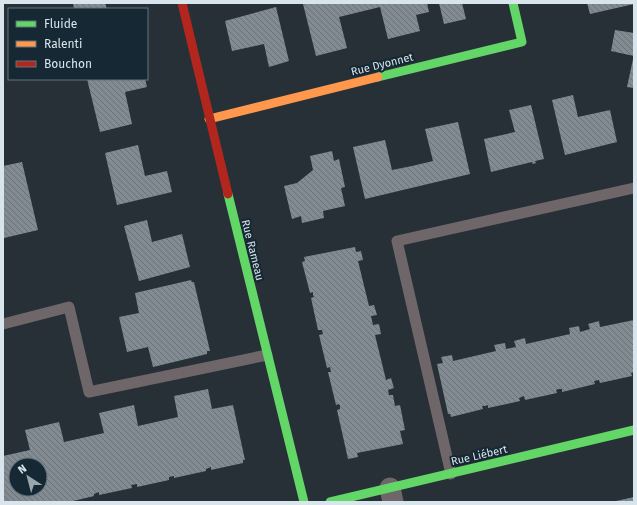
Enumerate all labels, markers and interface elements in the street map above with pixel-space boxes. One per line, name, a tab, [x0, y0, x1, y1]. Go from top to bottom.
legend	[8, 8, 148, 80]
text: Fluide	[44, 17, 77, 31]
text: Ralenti	[44, 37, 82, 51]
street label: Rue Dyonnet	[350, 50, 415, 78]
text: Bouchon	[44, 57, 92, 71]
street label: Rue Rameau	[239, 218, 266, 282]
street label: Rue Liébert	[450, 443, 509, 468]
north arrow	[8, 457, 48, 497]
text: N	[16, 462, 29, 477]

